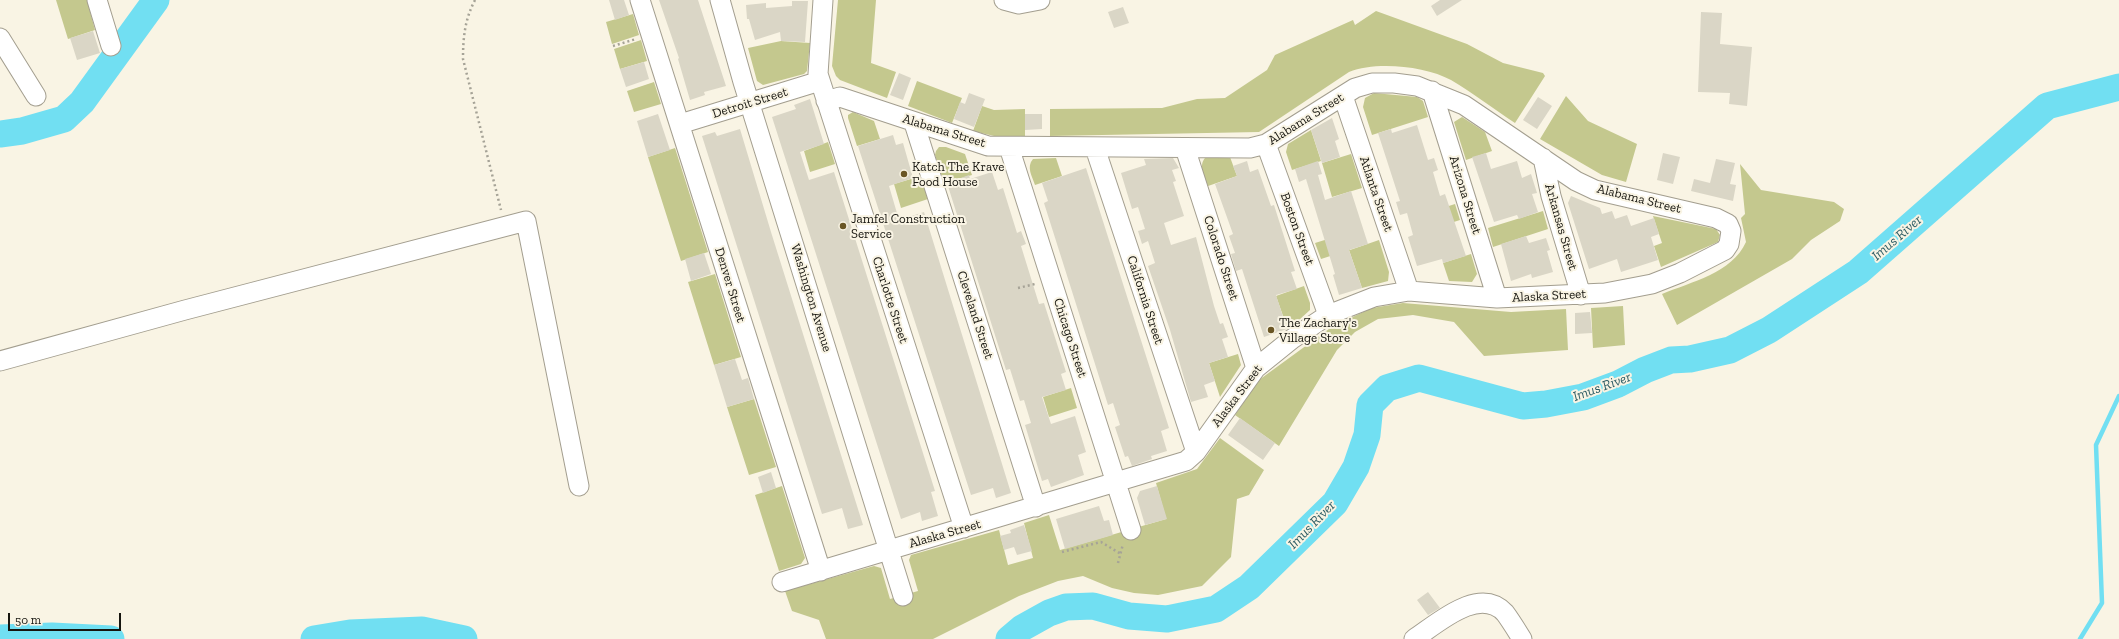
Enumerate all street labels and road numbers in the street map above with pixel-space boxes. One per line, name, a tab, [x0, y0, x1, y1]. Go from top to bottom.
street label: Detroit Street	[710, 84, 790, 122]
street label: Alabama Street	[1265, 90, 1347, 148]
street label: Alabama Street	[901, 111, 987, 151]
street label: Atlanta Street	[1356, 154, 1396, 234]
street label: Arizona Street	[1446, 154, 1484, 236]
street label: Alabama Street	[1595, 181, 1683, 217]
street label: Arkansas Street	[1541, 182, 1581, 272]
street label: Boston Street	[1277, 190, 1317, 268]
street label: Colorado Street	[1200, 214, 1242, 302]
street label: Washington Avenue	[787, 242, 835, 354]
street label: Denver Street	[711, 246, 749, 324]
street label: California Street	[1123, 254, 1167, 346]
street label: Charlotte Street	[869, 255, 911, 345]
street label: Cleveland Street	[953, 269, 997, 361]
street label: Alaska Street	[1512, 286, 1586, 306]
street label: Chicago Street	[1050, 296, 1090, 380]
street label: Alaska Street	[1208, 362, 1266, 430]
street label: Alaska Street	[907, 516, 983, 552]

